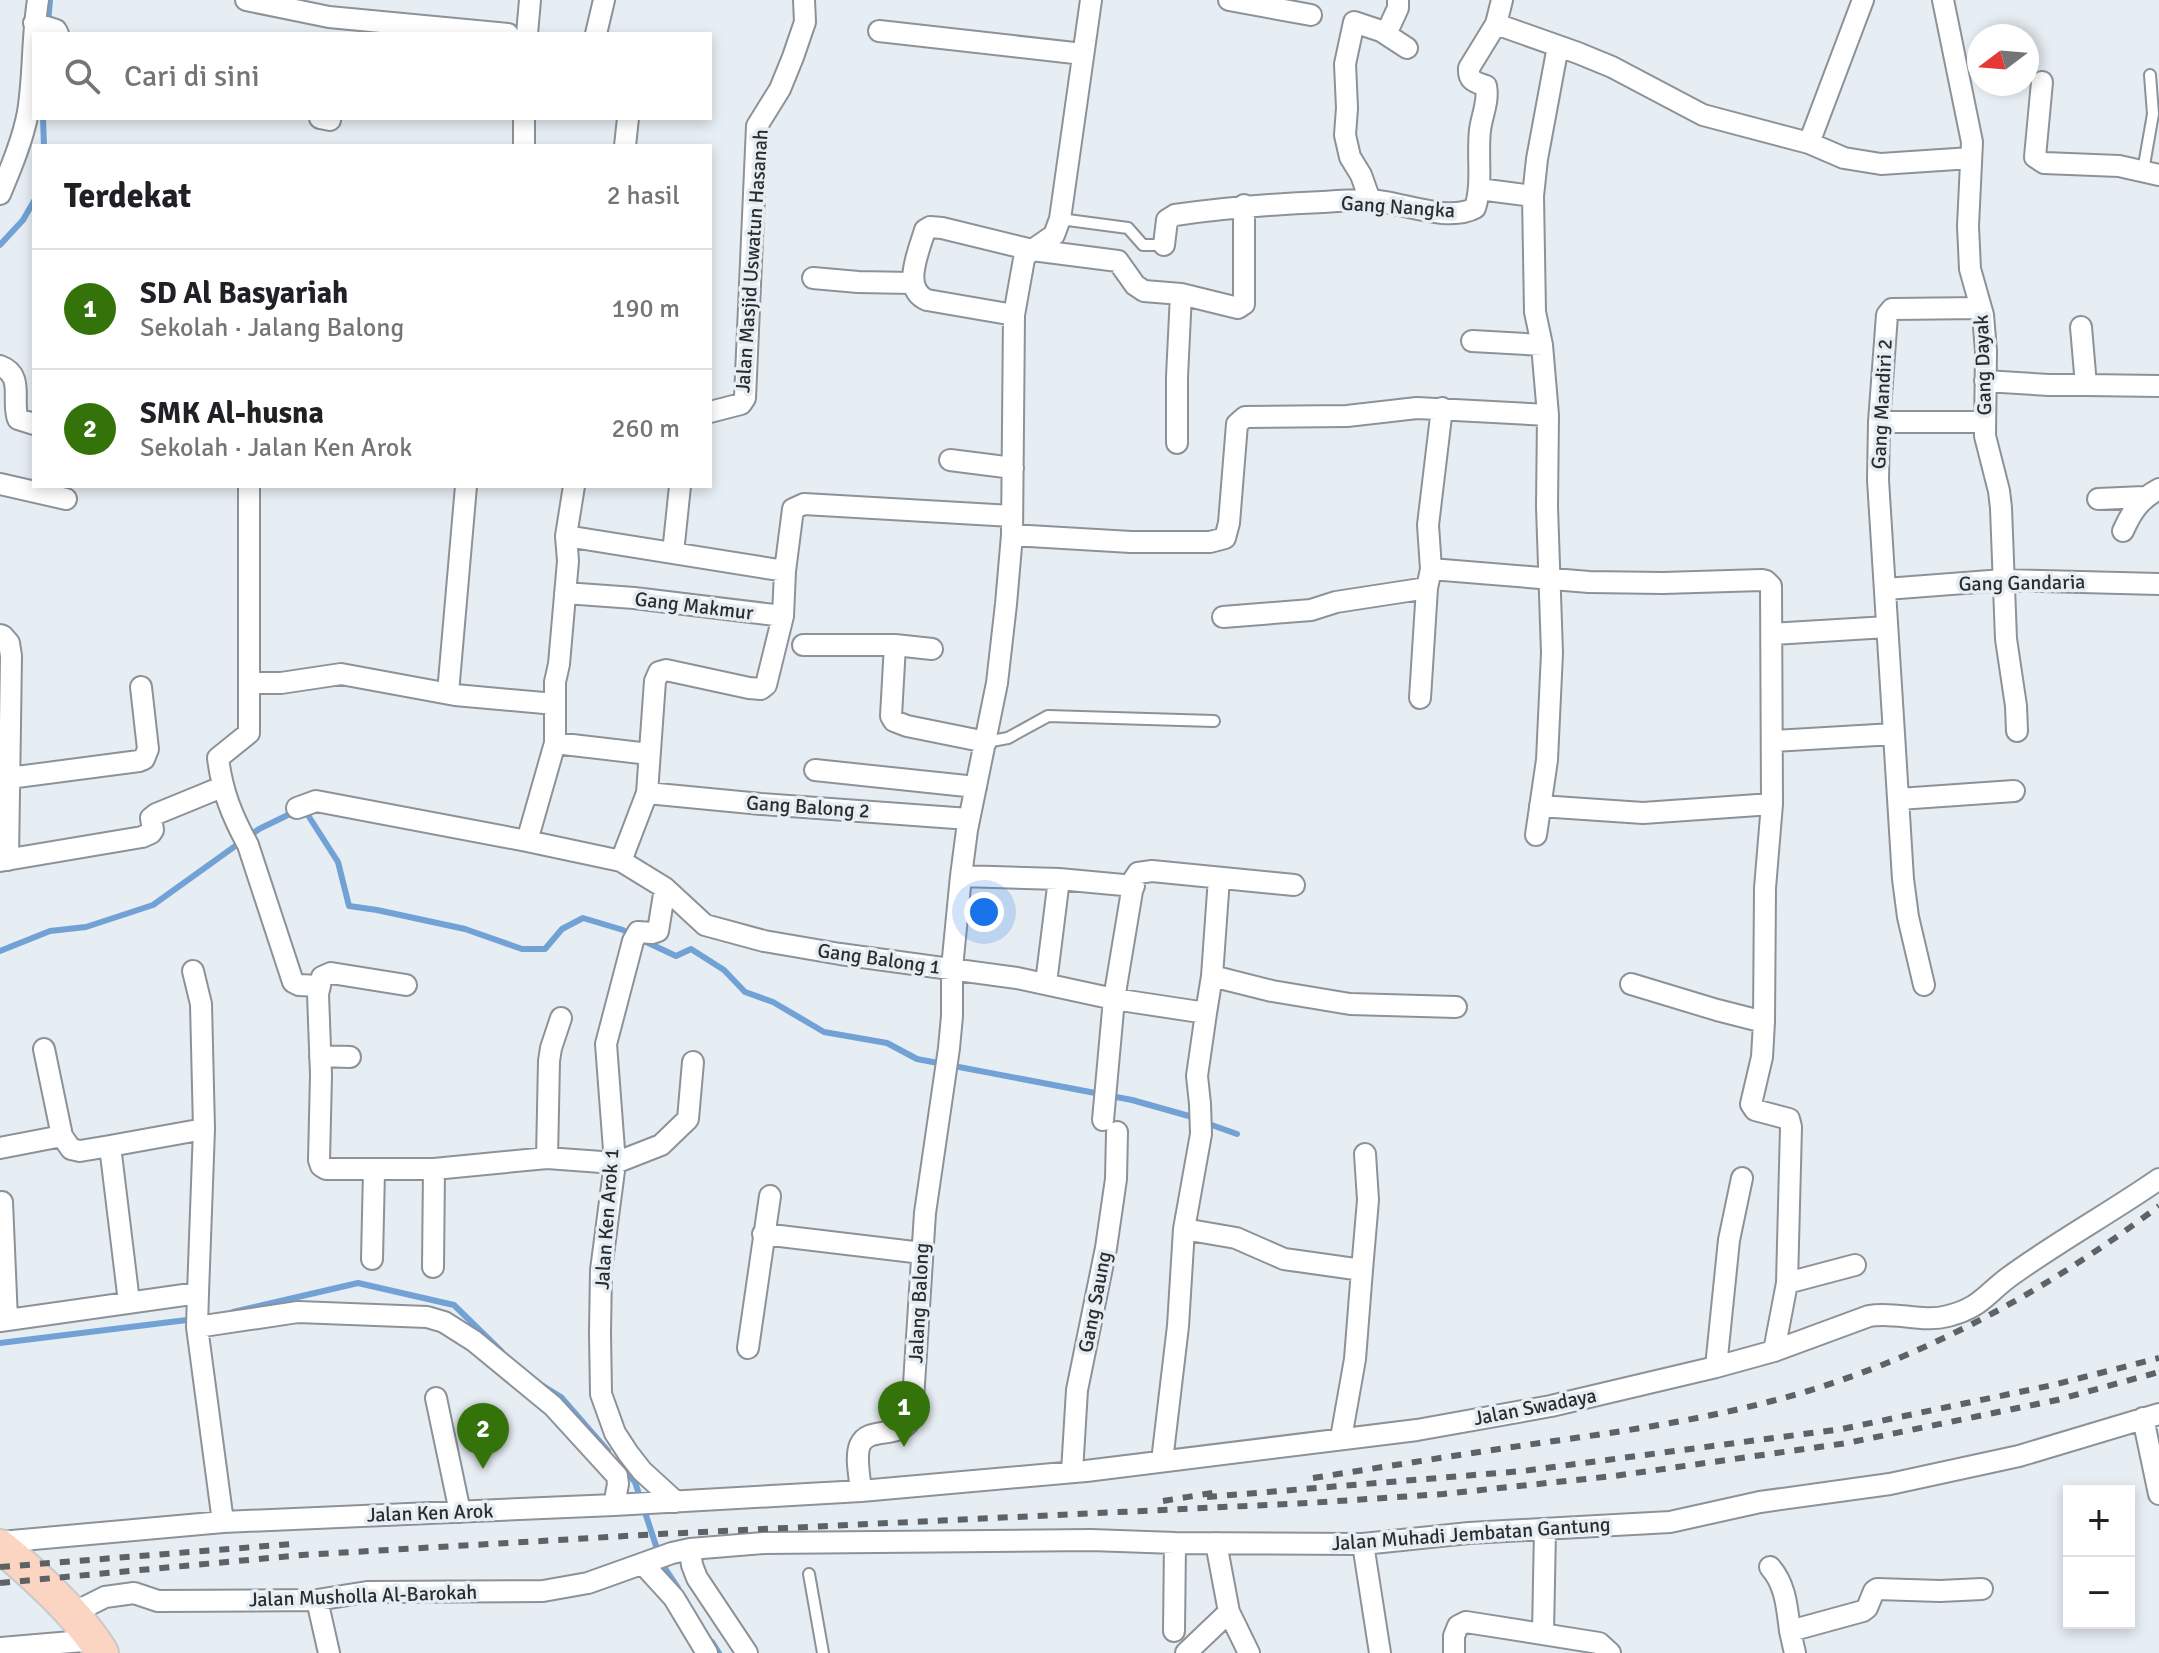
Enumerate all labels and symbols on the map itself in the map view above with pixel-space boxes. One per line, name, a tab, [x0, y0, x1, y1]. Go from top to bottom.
north arrow	[1967, 24, 2039, 96]
street label: Jalan Masjid Uswatun Hasanah	[730, 128, 774, 394]
street label: Gang Nangka	[1340, 191, 1456, 223]
street label: Gang Dayak	[1969, 314, 1997, 416]
street label: Gang Mandiri 2	[1866, 338, 1898, 470]
street label: Gang Gandaria	[1958, 569, 2086, 597]
street label: Gang Makmur	[633, 586, 755, 626]
street label: Gang Balong 2	[745, 790, 871, 824]
your location	[964, 892, 1004, 932]
street label: Gang Balong 1	[816, 938, 942, 980]
street label: Jalan Ken Arok 1	[590, 1147, 624, 1291]
street label: Jalang Balong	[903, 1242, 935, 1364]
street label: Gang Saung	[1073, 1249, 1117, 1355]
pin: 1	[878, 1381, 930, 1447]
street label: Jalan Swadaya	[1471, 1383, 1599, 1431]
pin: 2	[457, 1403, 509, 1469]
street label: Jalan Ken Arok	[366, 1498, 494, 1528]
street label: Jalan Muhadi Jembatan Gantung	[1331, 1512, 1611, 1556]
street label: Jalan Musholla Al-Barokah	[248, 1580, 478, 1612]

